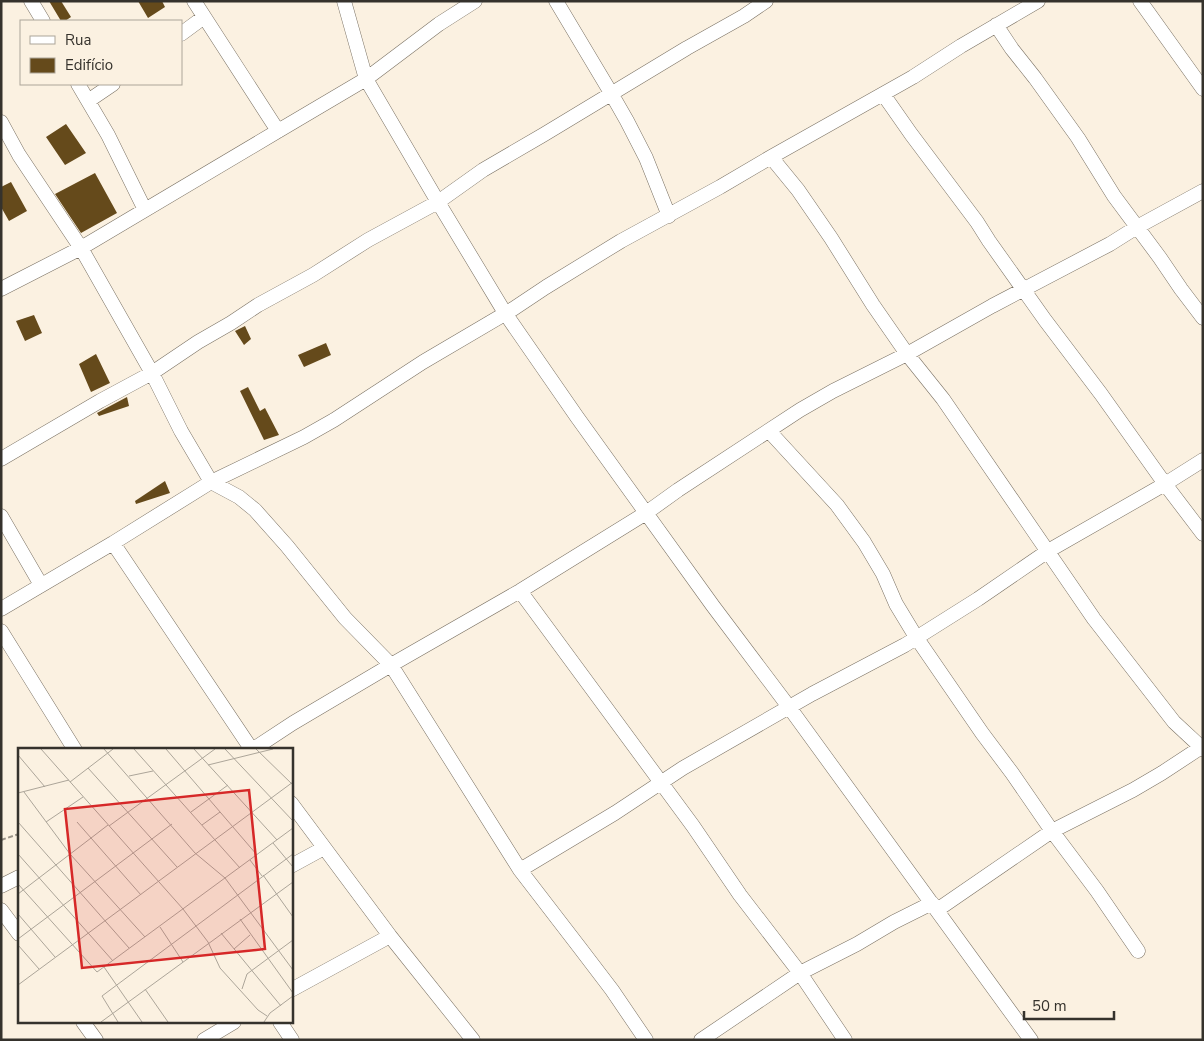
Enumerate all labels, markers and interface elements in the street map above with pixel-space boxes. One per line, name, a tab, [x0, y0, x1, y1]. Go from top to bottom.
legend	[20, 20, 182, 85]
text: Rua	[65, 30, 91, 50]
text: Edifício	[65, 55, 113, 75]
inset map	[18, 748, 292, 1024]
scale bar	[1024, 988, 1114, 1020]
text: 50 m	[1032, 996, 1067, 1016]

